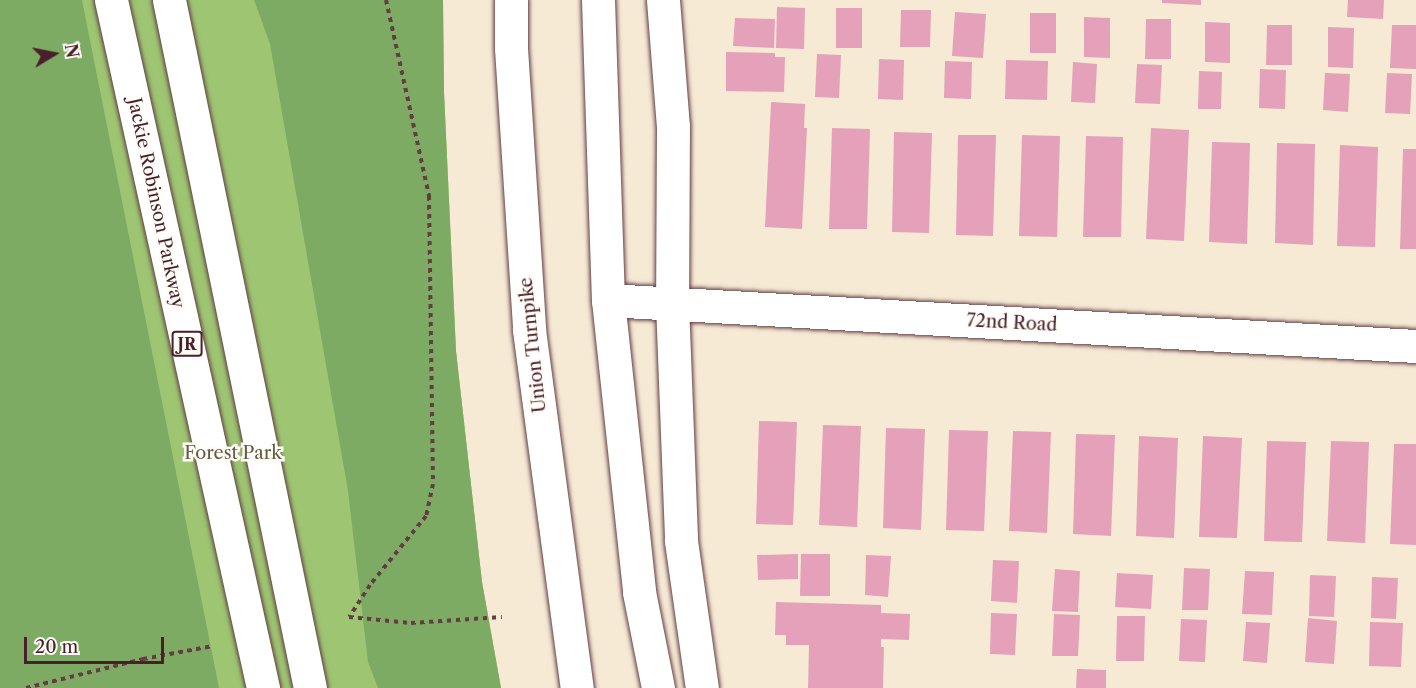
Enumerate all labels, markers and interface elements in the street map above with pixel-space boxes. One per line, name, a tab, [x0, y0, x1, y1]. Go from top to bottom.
north arrow	[24, 24, 84, 84]
text: N	[61, 42, 83, 59]
street label: Jackie Robinson Parkway	[123, 96, 189, 310]
street label: Union Turnpike	[515, 276, 551, 414]
street label: 72nd Road	[966, 310, 1058, 336]
road number: JR	[170, 331, 204, 357]
park label: Forest Park	[184, 442, 282, 464]
scale bar	[27, 625, 166, 663]
text: 20 m	[35, 636, 78, 658]

